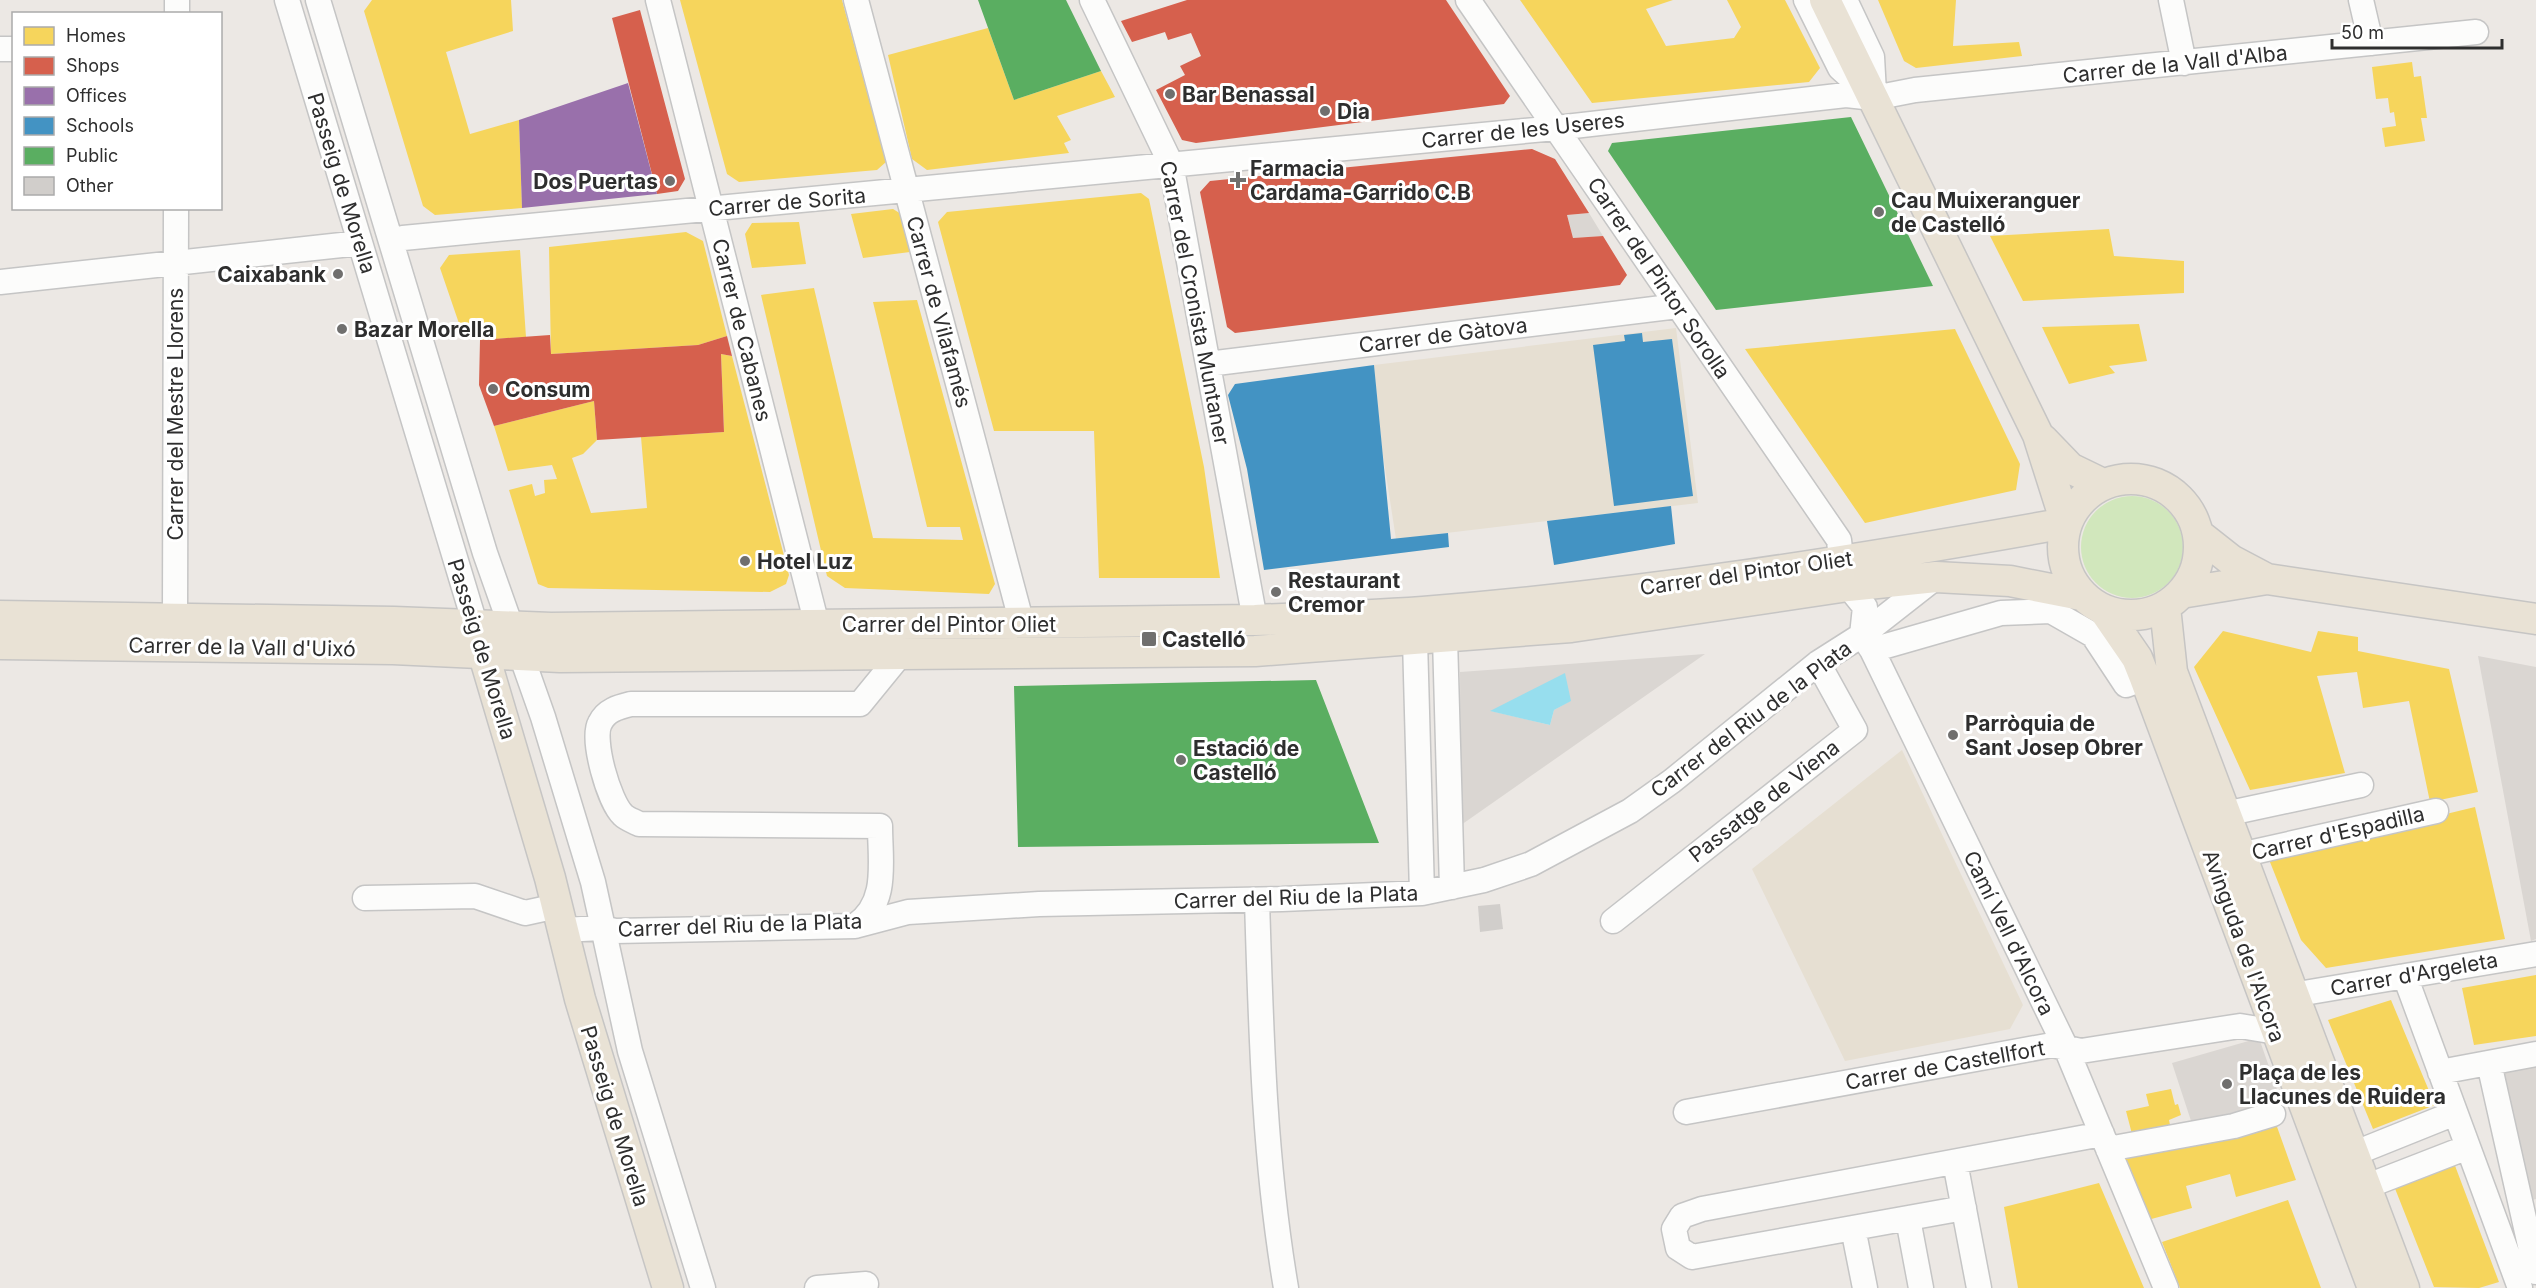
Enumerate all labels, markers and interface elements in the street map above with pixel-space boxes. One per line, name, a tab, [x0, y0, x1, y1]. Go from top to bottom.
legend	[12, 12, 222, 210]
scale bar	[2332, 12, 2502, 50]
text: 50 m	[2341, 22, 2384, 43]
text: Homes	[66, 25, 126, 46]
street label: Carrer de la Vall d'Alba	[2061, 40, 2289, 88]
text: Shops	[66, 55, 120, 76]
place label: Bar Benassal	[1182, 82, 1315, 107]
text: Offices	[66, 85, 127, 106]
marker: Bar Benassal	[1163, 87, 1177, 101]
street label: Passeig de Morella	[303, 90, 381, 276]
place label: Dia	[1337, 99, 1370, 124]
marker: Dia	[1318, 104, 1332, 118]
street label: Carrer de les Useres	[1420, 107, 1626, 153]
text: Schools	[66, 115, 134, 136]
text: Public	[66, 145, 118, 166]
place label: Farmacia Cardama-Garrido C.B	[1250, 156, 1471, 205]
street label: Carrer del Cronista Muntaner	[1155, 159, 1235, 447]
place label: Dos Puertas	[533, 169, 658, 194]
marker: Farmacia Cardama-Garrido C.B	[1231, 173, 1245, 187]
street label: Carrer del Pintor Sorolla	[1582, 173, 1736, 383]
marker: Dos Puertas	[663, 174, 677, 188]
text: Other	[66, 175, 114, 196]
street label: Carrer de Sorita	[707, 183, 867, 221]
place label: Cau Muixeranguer de Castelló	[1891, 188, 2081, 237]
marker: Cau Muixeranguer de Castelló	[1872, 205, 1886, 219]
street label: Carrer de Vilafamés	[901, 213, 977, 411]
street label: Carrer de Cabanes	[707, 236, 777, 424]
place label: Caixabank	[217, 262, 327, 287]
marker: Caixabank	[331, 267, 345, 281]
street label: Carrer del Mestre Llorens	[163, 288, 188, 540]
street label: Carrer de Gàtova	[1357, 312, 1529, 358]
place label: Bazar Morella	[354, 317, 494, 342]
marker: Bazar Morella	[335, 322, 349, 336]
place label: Consum	[505, 377, 591, 402]
marker: Consum	[486, 382, 500, 396]
street label: Carrer del Pintor Oliet	[1638, 546, 1854, 600]
place label: Hotel Luz	[757, 549, 853, 574]
marker: Hotel Luz	[738, 554, 752, 568]
street label: Passeig de Morella	[443, 556, 521, 742]
place label: Restaurant Cremor	[1288, 568, 1400, 617]
marker: Restaurant Cremor	[1269, 585, 1283, 599]
street label: Carrer del Pintor Oliet	[842, 612, 1056, 637]
place label: Castelló	[1162, 627, 1246, 652]
marker: Castelló	[1140, 630, 1158, 648]
street label: Carrer de la Vall d'Uixó	[128, 633, 356, 661]
street label: Carrer del Riu de la Plata	[1646, 635, 1856, 803]
place label: Parròquia de Sant Josep Obrer	[1965, 711, 2143, 760]
marker: Parròquia de Sant Josep Obrer	[1946, 728, 1960, 742]
street label: Passatge de Viena	[1684, 735, 1844, 867]
place label: Estació de Castelló	[1193, 736, 1299, 785]
marker: Estació de Castelló	[1174, 753, 1188, 767]
street label: Carrer d'Espadilla	[2249, 801, 2427, 865]
street label: Avinguda de l'Alcora	[2198, 846, 2290, 1046]
street label: Camí Vell d'Alcora	[1958, 847, 2060, 1019]
street label: Carrer del Riu de la Plata	[1173, 880, 1419, 914]
street label: Carrer del Riu de la Plata	[617, 908, 863, 942]
street label: Carrer d'Argeleta	[2328, 947, 2500, 1001]
street label: Passeig de Morella	[576, 1023, 654, 1209]
street label: Carrer de Castellfort	[1843, 1035, 2047, 1095]
place label: Plaça de les Llacunes de Ruidera	[2239, 1060, 2446, 1109]
marker: Plaça de les Llacunes de Ruidera	[2220, 1077, 2234, 1091]

